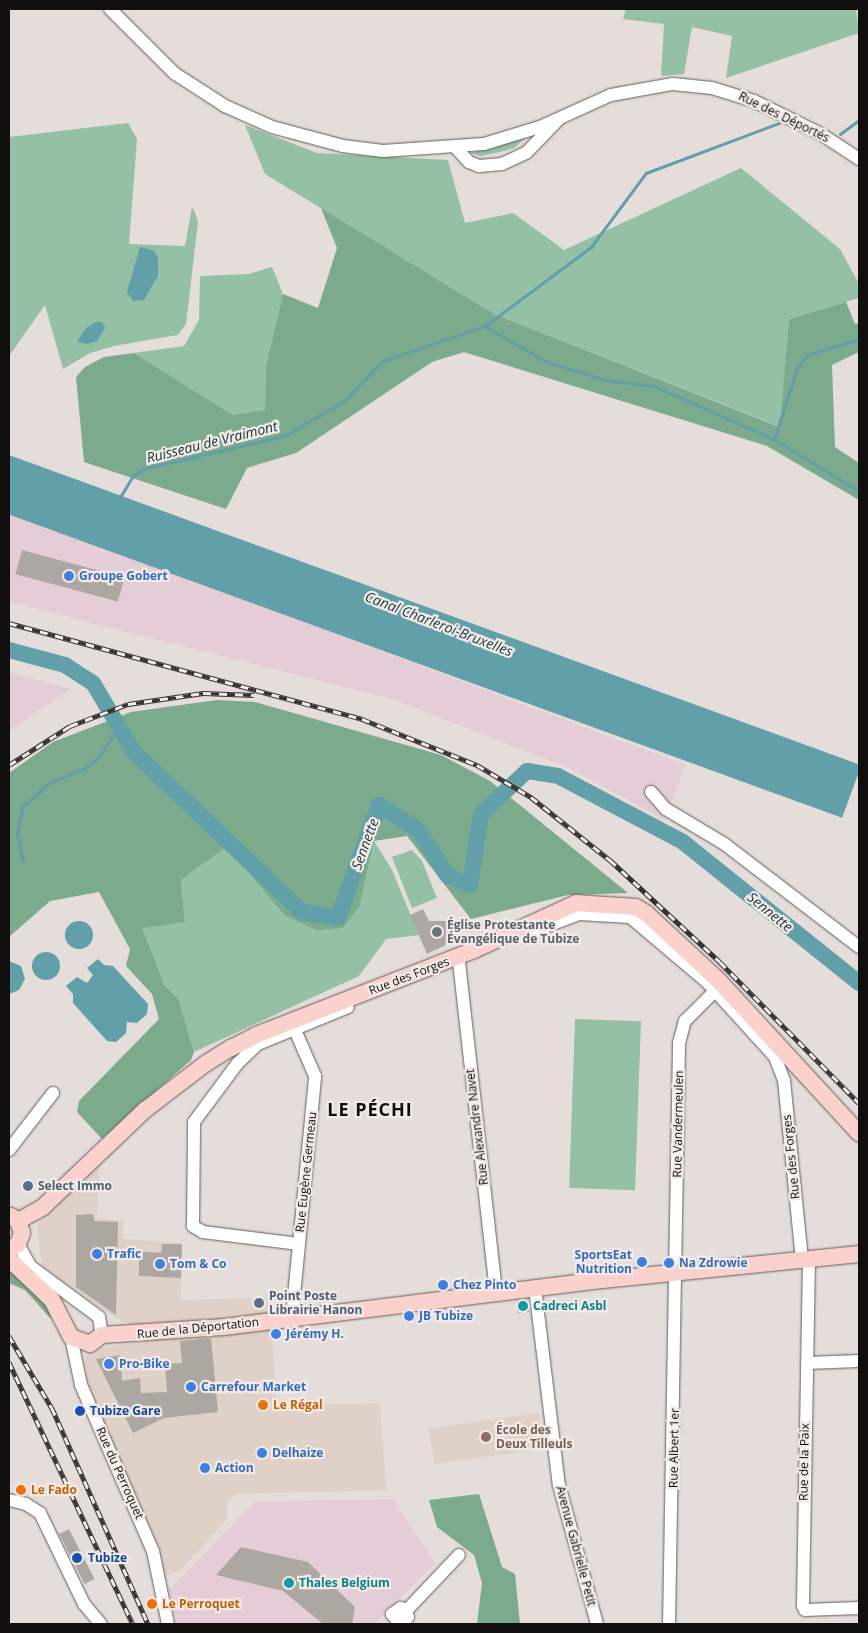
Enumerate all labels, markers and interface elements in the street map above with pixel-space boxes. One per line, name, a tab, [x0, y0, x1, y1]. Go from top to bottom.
street label: Rue des Déportés	[736, 89, 832, 145]
water label: Ruisseau de Vraimont	[145, 418, 279, 466]
place label: Groupe Gobert	[79, 569, 168, 583]
marker: Groupe Gobert	[63, 570, 75, 582]
water label: Canal Charleroi-Bruxelles	[363, 588, 515, 660]
water label: Sennette	[348, 816, 382, 872]
water label: Sennette	[744, 889, 796, 935]
place label: Église Protestante Évangélique de Tubize	[447, 918, 579, 946]
marker: Église Protestante Évangélique de Tubize	[431, 926, 443, 938]
street label: Rue des Forges	[367, 954, 451, 998]
street label: Rue Alexandre Navet	[463, 1068, 491, 1186]
street label: Rue Vandermeulen	[670, 1070, 686, 1178]
district label: LE PÉCHI	[326, 1098, 414, 1120]
street label: Rue Eugène Germeau	[292, 1111, 320, 1233]
street label: Rue des Forges	[779, 1114, 803, 1200]
place label: Select Immo	[38, 1179, 112, 1193]
marker: Select Immo	[22, 1180, 34, 1192]
place label: Trafic	[107, 1247, 141, 1261]
marker: Trafic	[91, 1248, 103, 1260]
place label: SportsEat Nutrition	[575, 1248, 632, 1276]
marker: SportsEat Nutrition	[636, 1256, 648, 1268]
place label: Na Zdrowie	[679, 1256, 748, 1270]
place label: Tom & Co	[170, 1257, 226, 1271]
marker: Na Zdrowie	[663, 1257, 675, 1269]
marker: Tom & Co	[154, 1258, 166, 1270]
place label: Chez Pinto	[453, 1278, 516, 1292]
marker: Chez Pinto	[437, 1279, 449, 1291]
place label: Point Poste Librairie Hanon	[269, 1289, 362, 1317]
marker: Point Poste Librairie Hanon	[253, 1297, 265, 1309]
place label: Cadreci Asbl	[533, 1299, 606, 1313]
marker: Cadreci Asbl	[517, 1300, 529, 1312]
place label: JB Tubize	[419, 1309, 473, 1323]
marker: JB Tubize	[403, 1310, 415, 1322]
street label: Rue de la Déportation	[136, 1314, 260, 1342]
place label: Jérémy H.	[286, 1327, 344, 1341]
marker: Jérémy H.	[270, 1328, 282, 1340]
place label: Pro-Bike	[119, 1357, 170, 1371]
marker: Pro-Bike	[103, 1358, 115, 1370]
place label: Carrefour Market	[201, 1380, 306, 1394]
marker: Carrefour Market	[185, 1381, 197, 1393]
place label: Le Régal	[273, 1398, 323, 1412]
marker: Le Régal	[257, 1399, 269, 1411]
place label: Tubize Gare	[90, 1404, 161, 1418]
marker: Tubize Gare	[74, 1405, 86, 1417]
street label: Rue Albert 1er	[666, 1408, 682, 1488]
place label: École des Deux Tilleuls	[496, 1423, 572, 1451]
street label: Rue de la Paix	[796, 1423, 812, 1501]
street label: Rue du Perroquet	[93, 1425, 147, 1521]
marker: École des Deux Tilleuls	[480, 1431, 492, 1443]
place label: Delhaize	[272, 1446, 323, 1460]
marker: Delhaize	[256, 1447, 268, 1459]
place label: Action	[215, 1461, 254, 1475]
marker: Action	[199, 1462, 211, 1474]
place label: Le Fado	[31, 1483, 77, 1497]
marker: Le Fado	[15, 1484, 27, 1496]
street label: Avenue Gabrielle Petit	[553, 1484, 599, 1608]
marker: Tubize	[70, 1551, 84, 1565]
place label: Tubize	[88, 1551, 127, 1565]
place label: Thales Belgium	[299, 1576, 390, 1590]
marker: Thales Belgium	[283, 1577, 295, 1589]
place label: Le Perroquet	[162, 1597, 240, 1611]
marker: Le Perroquet	[146, 1598, 158, 1610]

